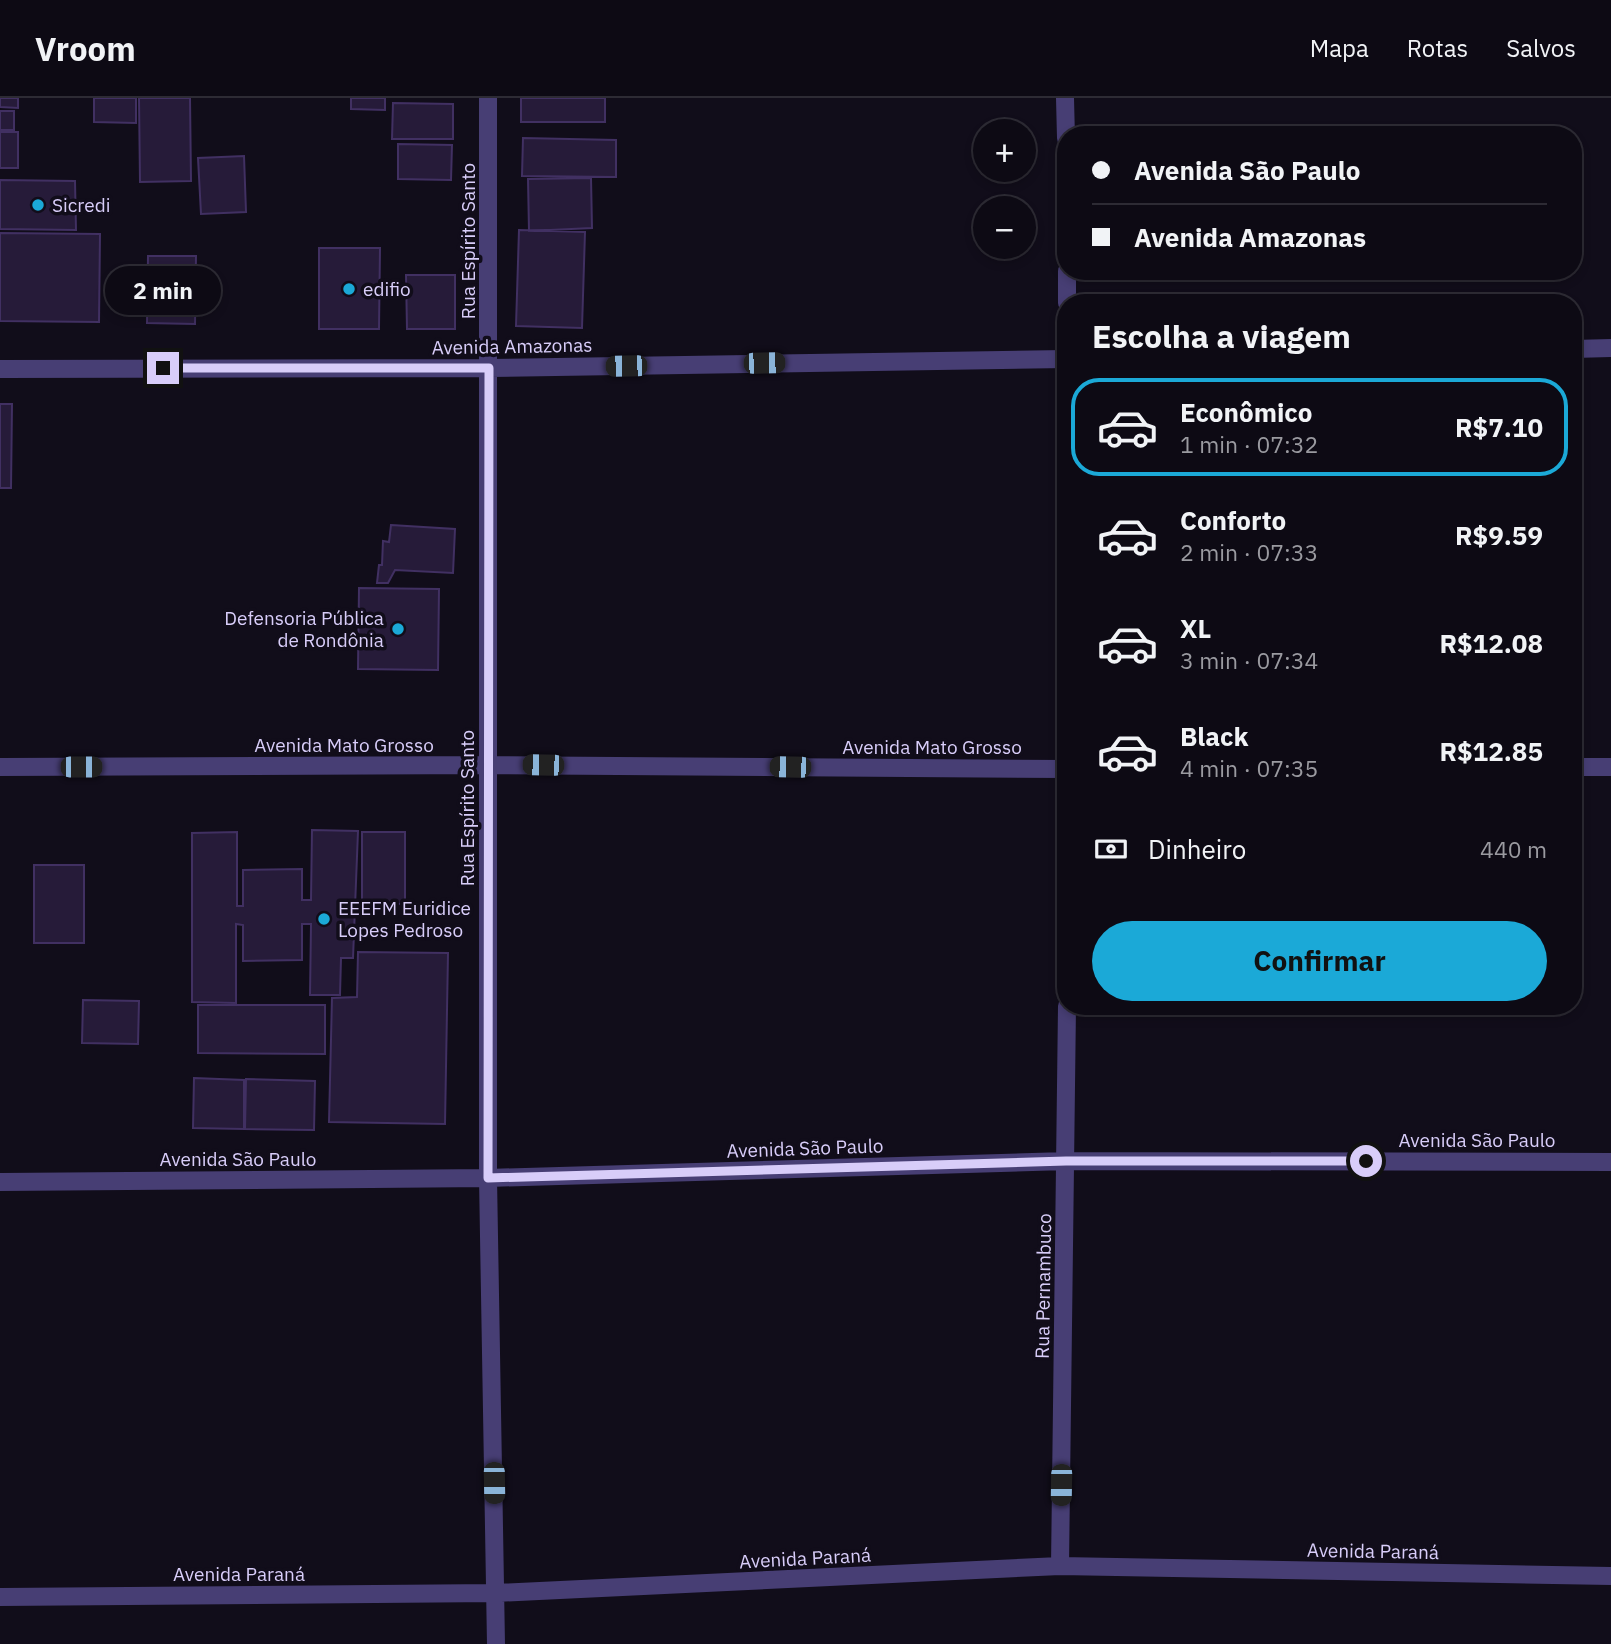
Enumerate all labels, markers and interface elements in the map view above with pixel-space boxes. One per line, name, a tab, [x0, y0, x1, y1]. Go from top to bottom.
text: Vroom	[35, 27, 136, 70]
text: Mapa	[1310, 32, 1369, 64]
text: Rotas	[1407, 32, 1468, 64]
text: Salvos	[1506, 32, 1576, 64]
map controls	[973, 119, 1036, 259]
button: +	[973, 119, 1036, 182]
text: Avenida São Paulo	[1134, 153, 1360, 187]
street label: Rua Espírito Santo	[456, 163, 480, 319]
place label: Sicredi	[52, 193, 110, 217]
button: −	[973, 196, 1036, 259]
marker: Sicredi	[30, 197, 46, 213]
text: Avenida Amazonas	[1134, 220, 1366, 254]
callout: 2 min	[105, 266, 221, 316]
text: 2 min	[133, 275, 193, 305]
place label: edifio	[363, 277, 411, 301]
marker: edifio	[341, 281, 357, 297]
text: Escolha a viagem	[1092, 315, 1351, 357]
street label: Avenida Amazonas	[431, 333, 593, 359]
route end	[147, 352, 179, 384]
car	[743, 352, 786, 374]
car	[605, 355, 648, 377]
text: Econômico	[1180, 395, 1312, 429]
icon: car	[1096, 396, 1159, 459]
text: R$7.10	[1455, 410, 1543, 444]
text: 1 min · 07:32	[1180, 429, 1318, 459]
text: Conforto	[1180, 503, 1286, 537]
icon: car	[1096, 504, 1159, 567]
text: R$9.59	[1455, 518, 1543, 552]
text: 2 min · 07:33	[1180, 537, 1318, 567]
place label: Defensoria Pública de Rondônia	[224, 606, 384, 652]
text: XL	[1180, 611, 1211, 645]
icon: car	[1096, 612, 1159, 675]
marker: Defensoria Pública de Rondônia	[390, 621, 406, 637]
text: R$12.08	[1439, 626, 1543, 660]
text: 3 min · 07:34	[1180, 645, 1318, 675]
text: Black	[1180, 719, 1248, 753]
icon: car	[1096, 720, 1159, 783]
street label: Rua Espírito Santo	[455, 730, 479, 886]
street label: Avenida Mato Grosso	[254, 733, 434, 757]
text: R$12.85	[1439, 734, 1543, 768]
street label: Avenida Mato Grosso	[842, 735, 1022, 759]
text: 4 min · 07:35	[1180, 753, 1318, 783]
car	[522, 754, 565, 776]
car	[769, 756, 812, 778]
car	[61, 757, 103, 778]
icon: cash	[1092, 830, 1130, 868]
text: Dinheiro	[1148, 832, 1246, 866]
text: 440 m	[1480, 834, 1547, 864]
place label: EEEFM Euridice Lopes Pedroso	[338, 896, 471, 942]
marker: EEEFM Euridice Lopes Pedroso	[316, 911, 332, 927]
button: Confirmar	[1092, 921, 1547, 1001]
street label: Avenida São Paulo	[1399, 1128, 1556, 1152]
street label: Avenida São Paulo	[726, 1133, 884, 1163]
route start	[1350, 1145, 1382, 1177]
street label: Avenida São Paulo	[160, 1147, 317, 1171]
street label: Rua Pernambuco	[1030, 1213, 1056, 1359]
car	[484, 1462, 505, 1504]
car	[1051, 1464, 1072, 1506]
street label: Avenida Paraná	[1307, 1538, 1439, 1564]
street label: Avenida Paraná	[738, 1543, 872, 1573]
street label: Avenida Paraná	[173, 1562, 305, 1586]

